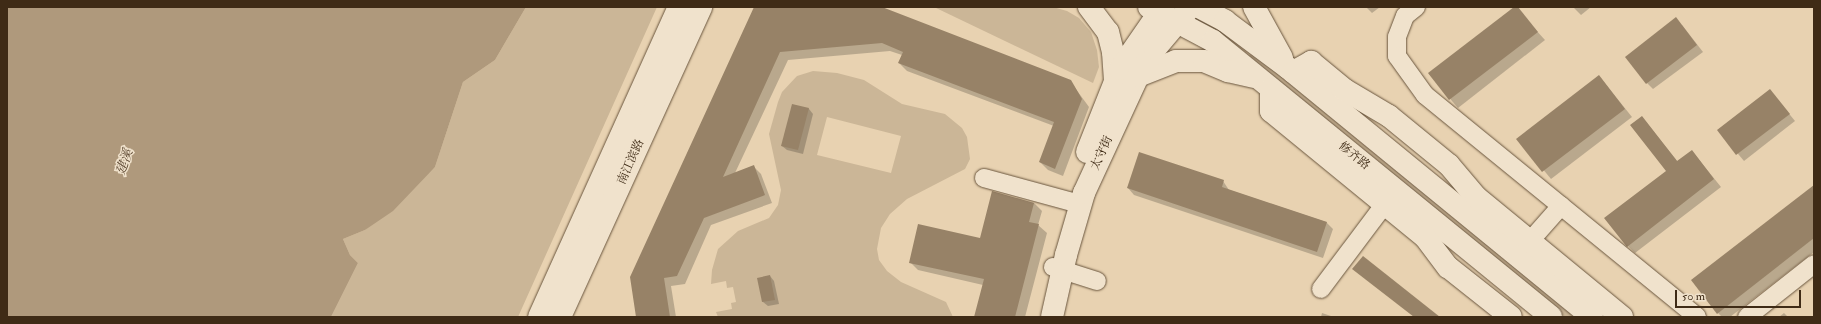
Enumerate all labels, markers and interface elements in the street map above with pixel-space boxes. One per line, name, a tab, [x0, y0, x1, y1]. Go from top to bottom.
street label: 太守街	[1088, 134, 1116, 172]
street label: 南江滨路	[615, 137, 647, 187]
street label: 修齐路	[1335, 139, 1373, 173]
water label: 建溪	[113, 147, 137, 177]
scale bar	[1677, 282, 1803, 308]
text: 50 m	[1682, 289, 1705, 304]

